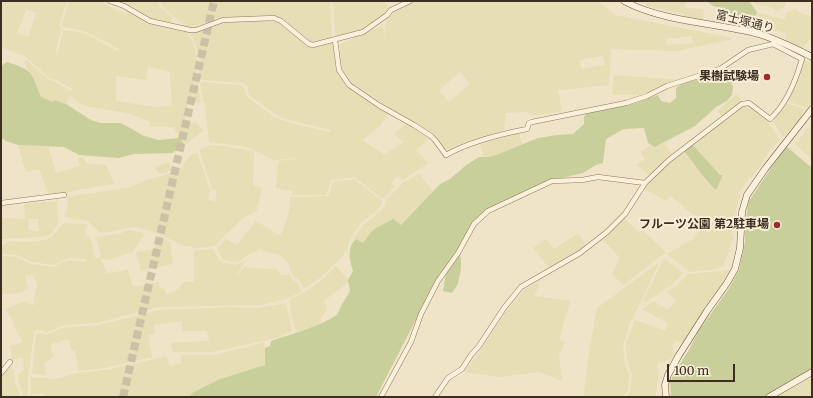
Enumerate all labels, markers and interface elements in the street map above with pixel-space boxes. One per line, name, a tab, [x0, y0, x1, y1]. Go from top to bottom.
street label: 富士塚通り	[714, 8, 776, 36]
place label: 果樹試験場	[699, 70, 759, 84]
marker: 果樹試験場	[762, 72, 772, 82]
place label: フルーツ公園 第2駐車場	[639, 218, 769, 232]
marker: フルーツ公園 第2駐車場	[772, 220, 782, 230]
scale bar	[669, 356, 737, 382]
text: 100 m	[674, 363, 709, 378]

